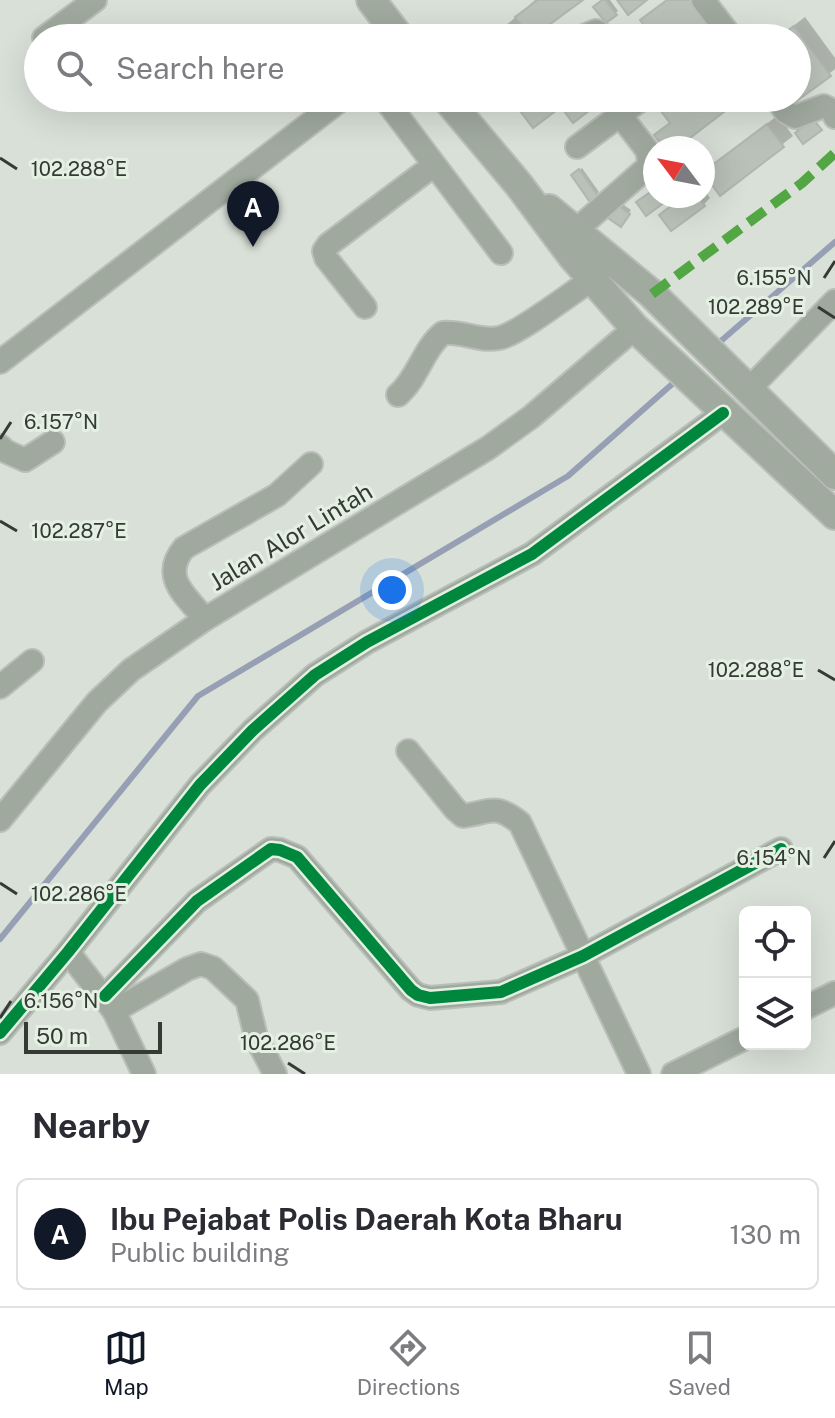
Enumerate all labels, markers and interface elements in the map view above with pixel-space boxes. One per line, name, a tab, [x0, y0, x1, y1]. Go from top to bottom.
search box	[24, 24, 811, 112]
icon: search	[52, 46, 96, 90]
text: Search here	[116, 50, 284, 86]
north arrow	[643, 136, 715, 208]
text: 102.288°E	[31, 157, 127, 181]
pin: A	[227, 181, 279, 247]
text: 6.155°N	[736, 266, 812, 290]
text: 102.289°E	[708, 295, 804, 319]
text: 6.157°N	[24, 410, 98, 434]
street label: Jalan Alor Lintah	[204, 477, 377, 596]
text: 102.287°E	[31, 519, 127, 543]
your location	[372, 570, 412, 610]
text: 102.288°E	[708, 658, 804, 682]
text: 6.154°N	[737, 846, 811, 870]
text: 102.286°E	[31, 882, 127, 906]
map controls	[739, 906, 811, 1050]
button: locate	[739, 906, 811, 978]
button: layers	[739, 978, 811, 1050]
text: 6.156°N	[24, 989, 98, 1013]
scale bar	[24, 1018, 162, 1054]
text: 50 m	[36, 1023, 88, 1049]
text: 102.286°E	[240, 1031, 336, 1055]
text: Nearby	[32, 1106, 150, 1146]
text: Ibu Pejabat Polis Daerah Kota Bharu	[110, 1201, 623, 1237]
text: A	[51, 1219, 69, 1250]
text: 130 m	[729, 1219, 801, 1250]
text: Public building	[110, 1237, 290, 1268]
tab: Map	[104, 1326, 149, 1400]
tab: Directions	[357, 1326, 460, 1400]
tab: Saved	[668, 1326, 731, 1400]

